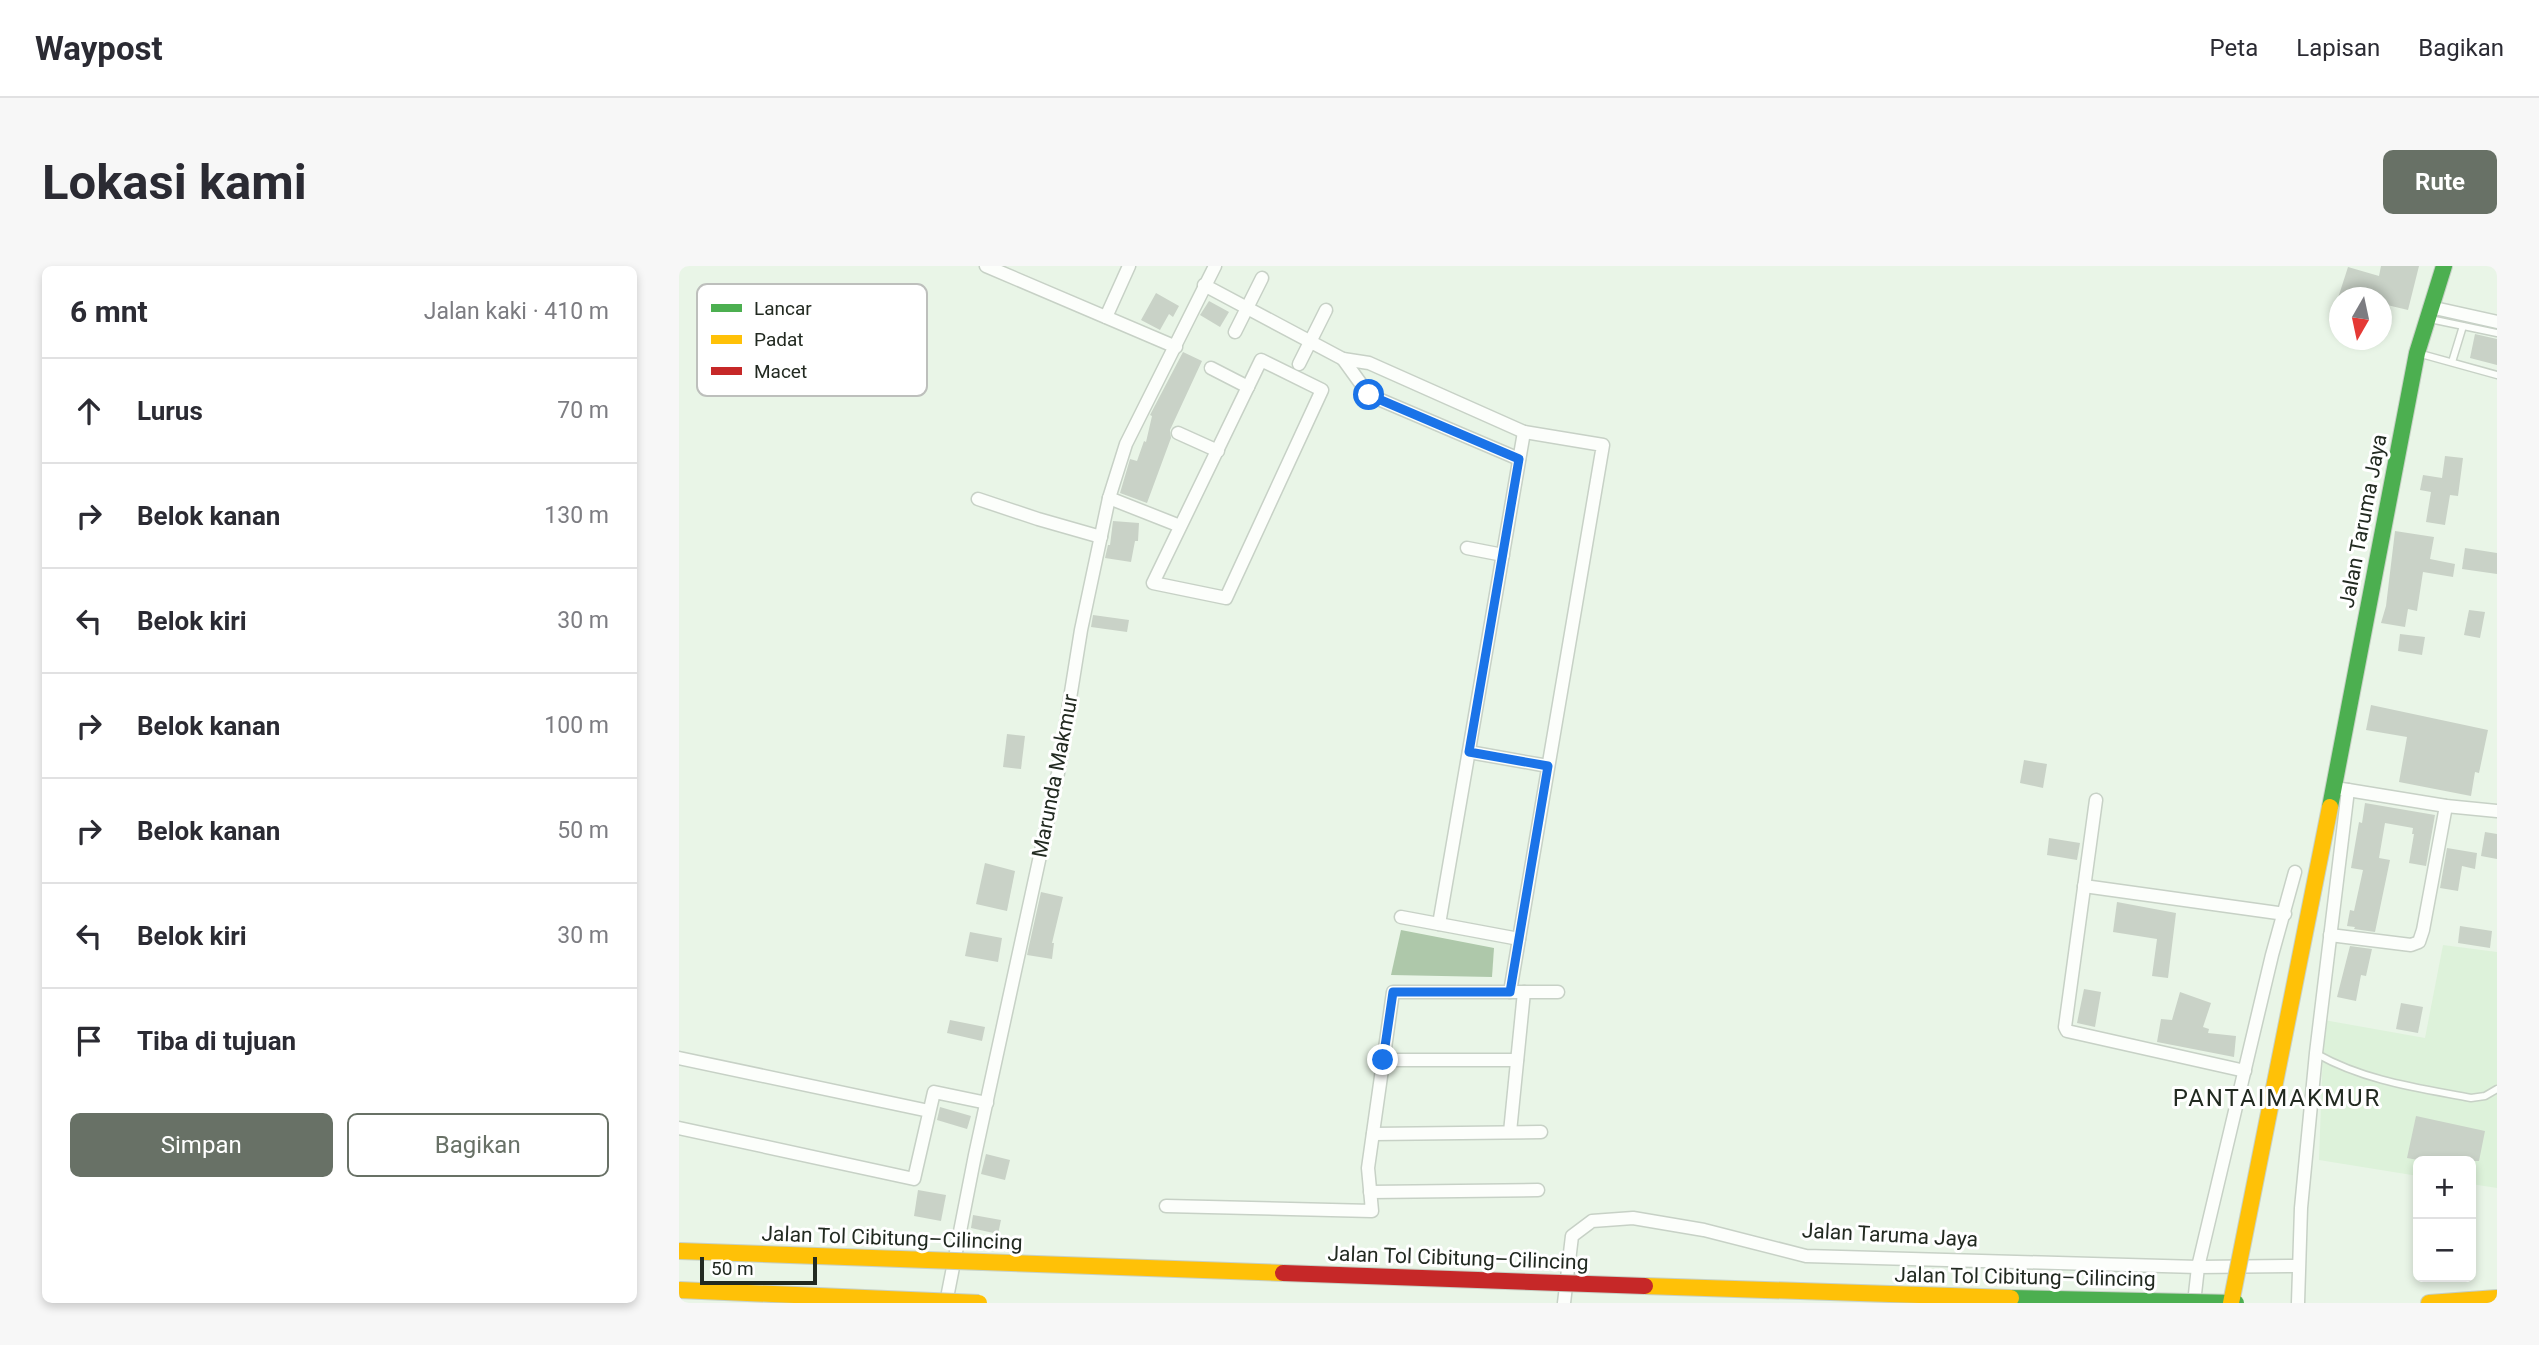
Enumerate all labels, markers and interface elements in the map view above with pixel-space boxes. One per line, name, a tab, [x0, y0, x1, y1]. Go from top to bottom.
text: Waypost	[35, 29, 163, 68]
text: Peta	[2210, 34, 2258, 62]
text: Lapisan	[2296, 34, 2380, 62]
text: Bagikan	[2418, 34, 2504, 62]
button: Rute	[2383, 150, 2497, 214]
text: Lokasi kami	[42, 154, 307, 211]
legend	[697, 284, 927, 396]
north arrow	[2329, 287, 2392, 350]
text: 6 mnt	[70, 294, 148, 329]
text: Lancar	[754, 297, 812, 320]
text: Jalan kaki · 410 m	[424, 298, 609, 325]
text: Padat	[754, 328, 804, 351]
text: Macet	[754, 360, 807, 383]
route start	[1353, 379, 1384, 410]
icon: ahead	[70, 392, 108, 430]
text: Lurus	[137, 396, 203, 426]
text: 70 m	[557, 397, 609, 424]
street label: Jalan Taruma Jaya	[2334, 432, 2392, 610]
icon: right	[70, 497, 108, 535]
text: Belok kanan	[137, 501, 280, 531]
text: 130 m	[544, 502, 609, 529]
icon: left	[70, 602, 108, 640]
text: Belok kiri	[137, 606, 247, 636]
text: 30 m	[557, 607, 609, 634]
street label: Marunda Makmur	[1027, 692, 1083, 860]
icon: right	[70, 707, 108, 745]
text: Belok kanan	[137, 711, 280, 741]
text: 100 m	[544, 712, 609, 739]
icon: right	[70, 812, 108, 850]
text: Belok kanan	[137, 816, 280, 846]
text: 50 m	[557, 817, 609, 844]
icon: left	[70, 917, 108, 955]
text: Belok kiri	[137, 921, 247, 951]
text: 30 m	[557, 922, 609, 949]
icon: arrive	[70, 1022, 108, 1060]
text: Tiba di tujuan	[137, 1026, 296, 1056]
route end	[1367, 1044, 1398, 1075]
district label: PANTAIMAKMUR	[2173, 1084, 2381, 1112]
button: Simpan	[70, 1113, 333, 1177]
button: Bagikan	[347, 1113, 609, 1177]
map controls	[2413, 1156, 2476, 1282]
button: +	[2413, 1156, 2476, 1219]
street label: Jalan Taruma Jaya	[1801, 1218, 1979, 1252]
button: −	[2413, 1219, 2476, 1282]
street label: Jalan Tol Cibitung–Cilincing	[761, 1221, 1023, 1255]
street label: Jalan Tol Cibitung–Cilincing	[1327, 1241, 1589, 1275]
scale bar	[700, 1254, 817, 1286]
text: 50 m	[711, 1257, 754, 1280]
street label: Jalan Tol Cibitung–Cilincing	[1894, 1263, 2156, 1291]

